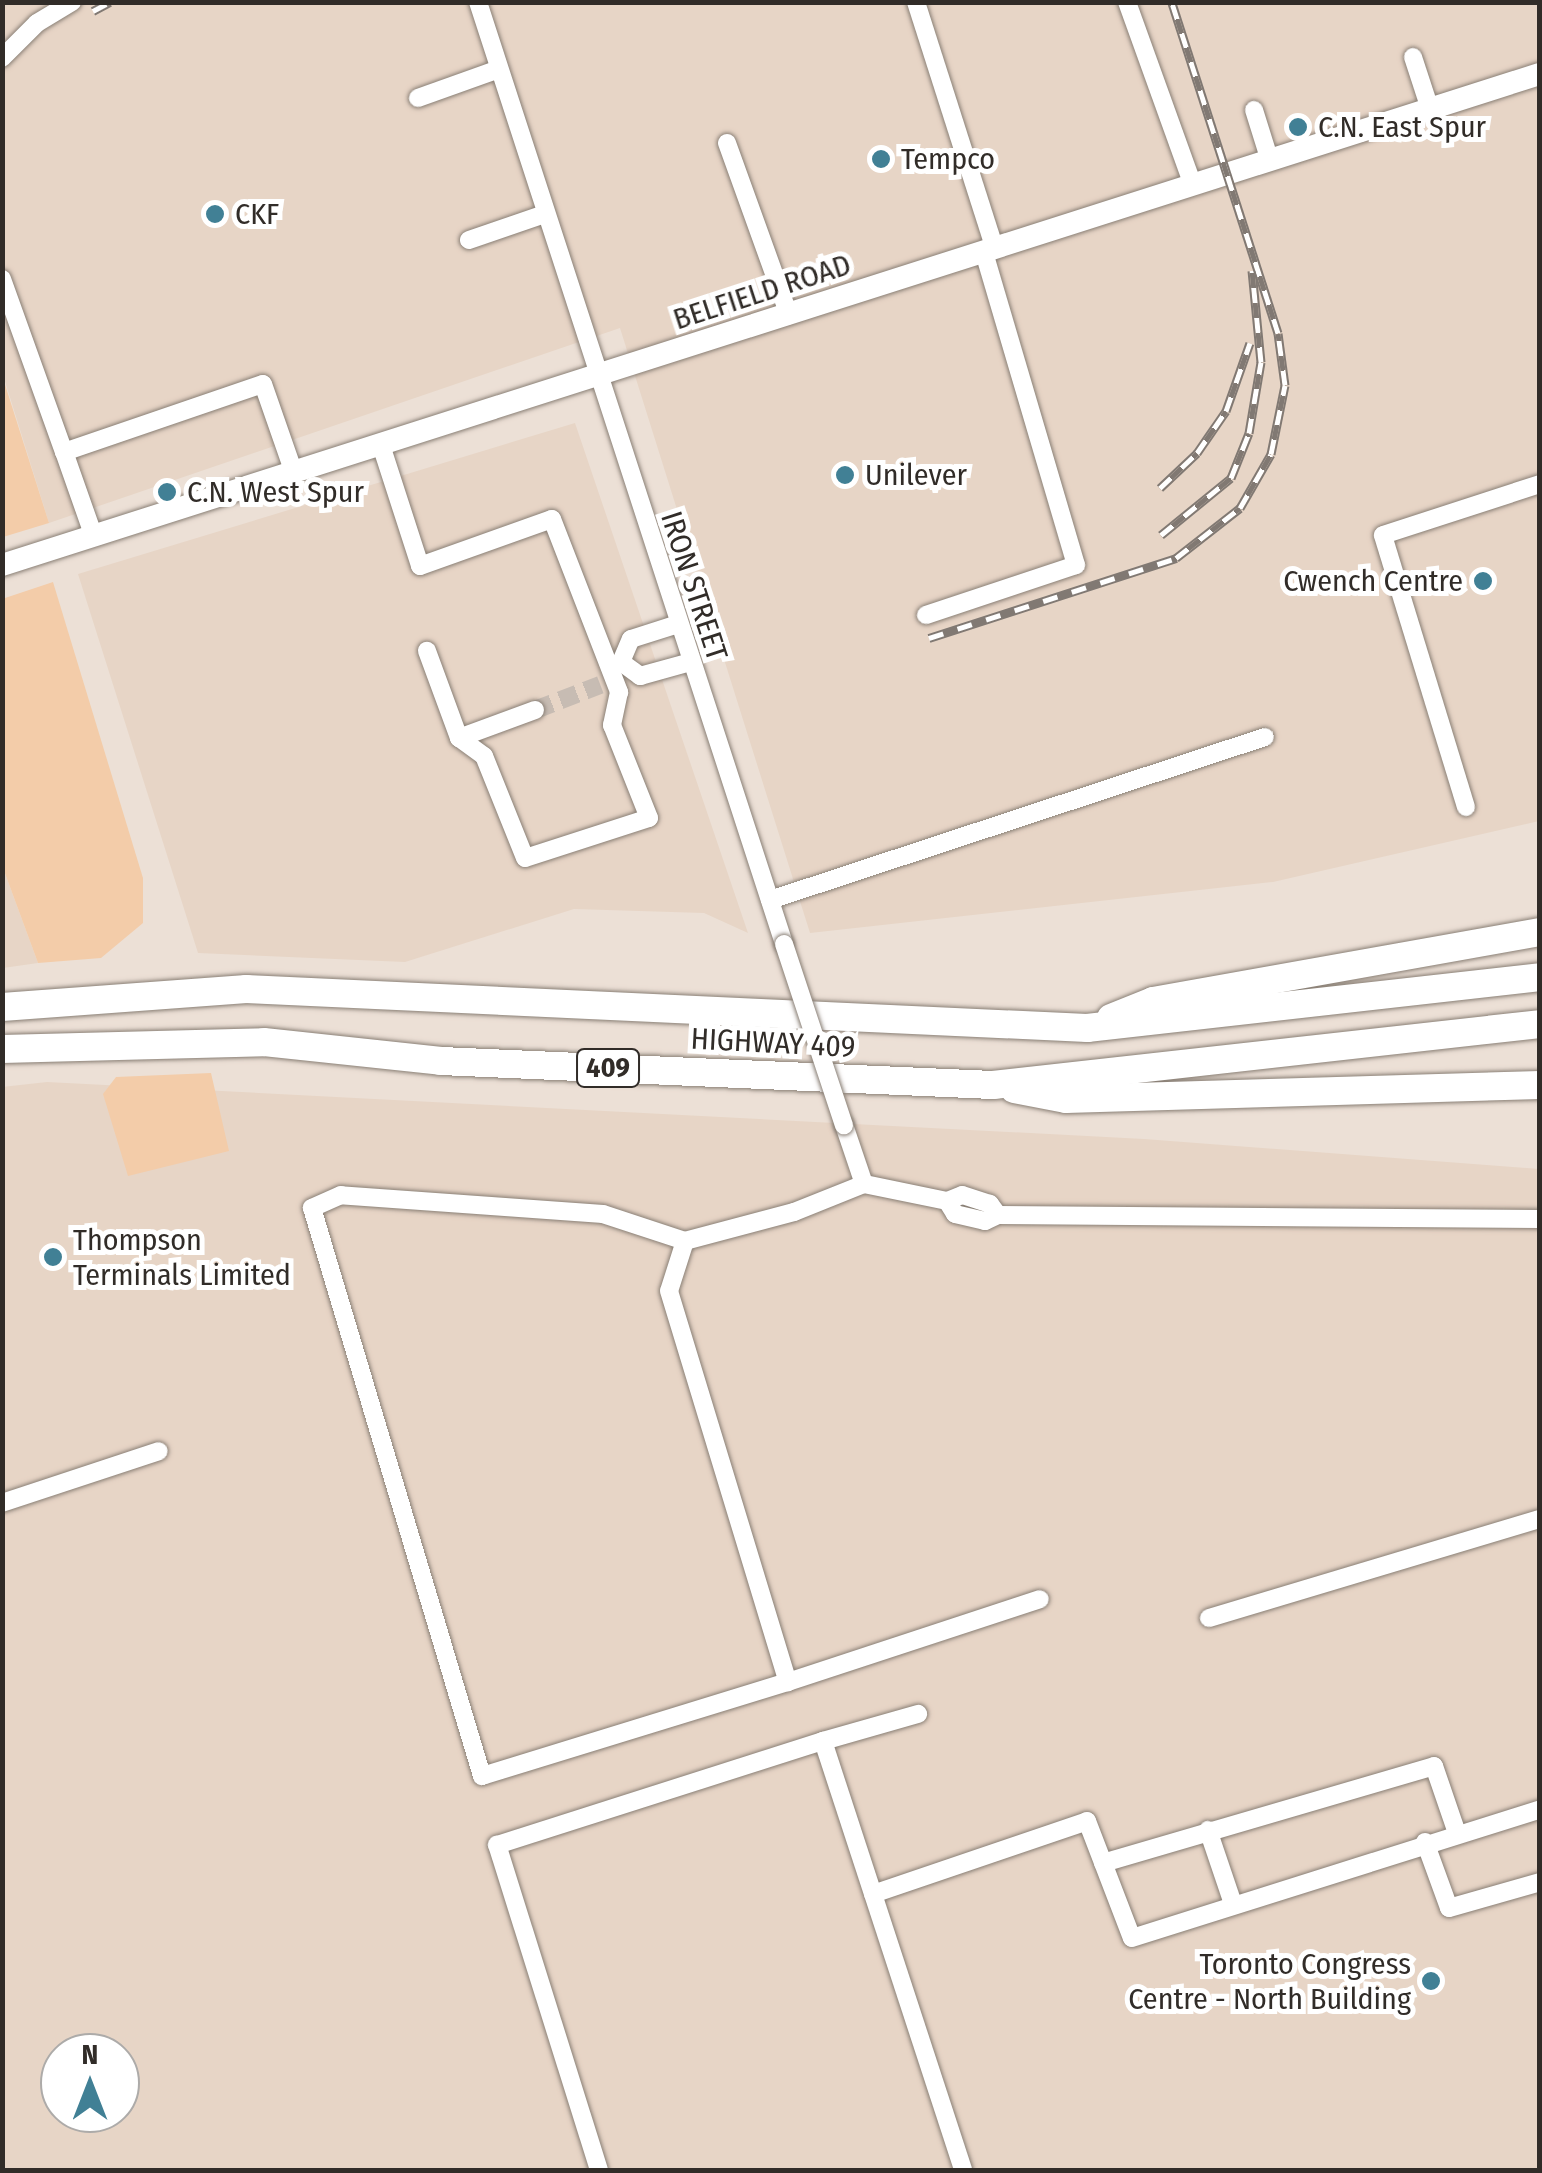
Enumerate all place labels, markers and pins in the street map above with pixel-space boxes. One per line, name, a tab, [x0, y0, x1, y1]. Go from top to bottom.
place label: C.N. East Spur	[1318, 109, 1486, 145]
marker: C.N. East Spur	[1287, 116, 1309, 138]
place label: Tempco	[901, 141, 995, 177]
marker: Tempco	[870, 148, 892, 170]
place label: CKF	[235, 196, 279, 232]
marker: CKF	[204, 203, 226, 225]
place label: Unilever	[865, 457, 967, 493]
marker: Unilever	[834, 464, 856, 486]
place label: C.N. West Spur	[187, 474, 364, 510]
marker: C.N. West Spur	[156, 481, 178, 503]
place label: Cwench Centre	[1283, 563, 1463, 599]
marker: Cwench Centre	[1472, 570, 1494, 592]
place label: Thompson Terminals Limited	[73, 1222, 291, 1292]
marker: Thompson Terminals Limited	[42, 1246, 64, 1268]
place label: Toronto Congress Centre - North Building	[1128, 1946, 1411, 2016]
marker: Toronto Congress Centre - North Building	[1420, 1970, 1442, 1992]

